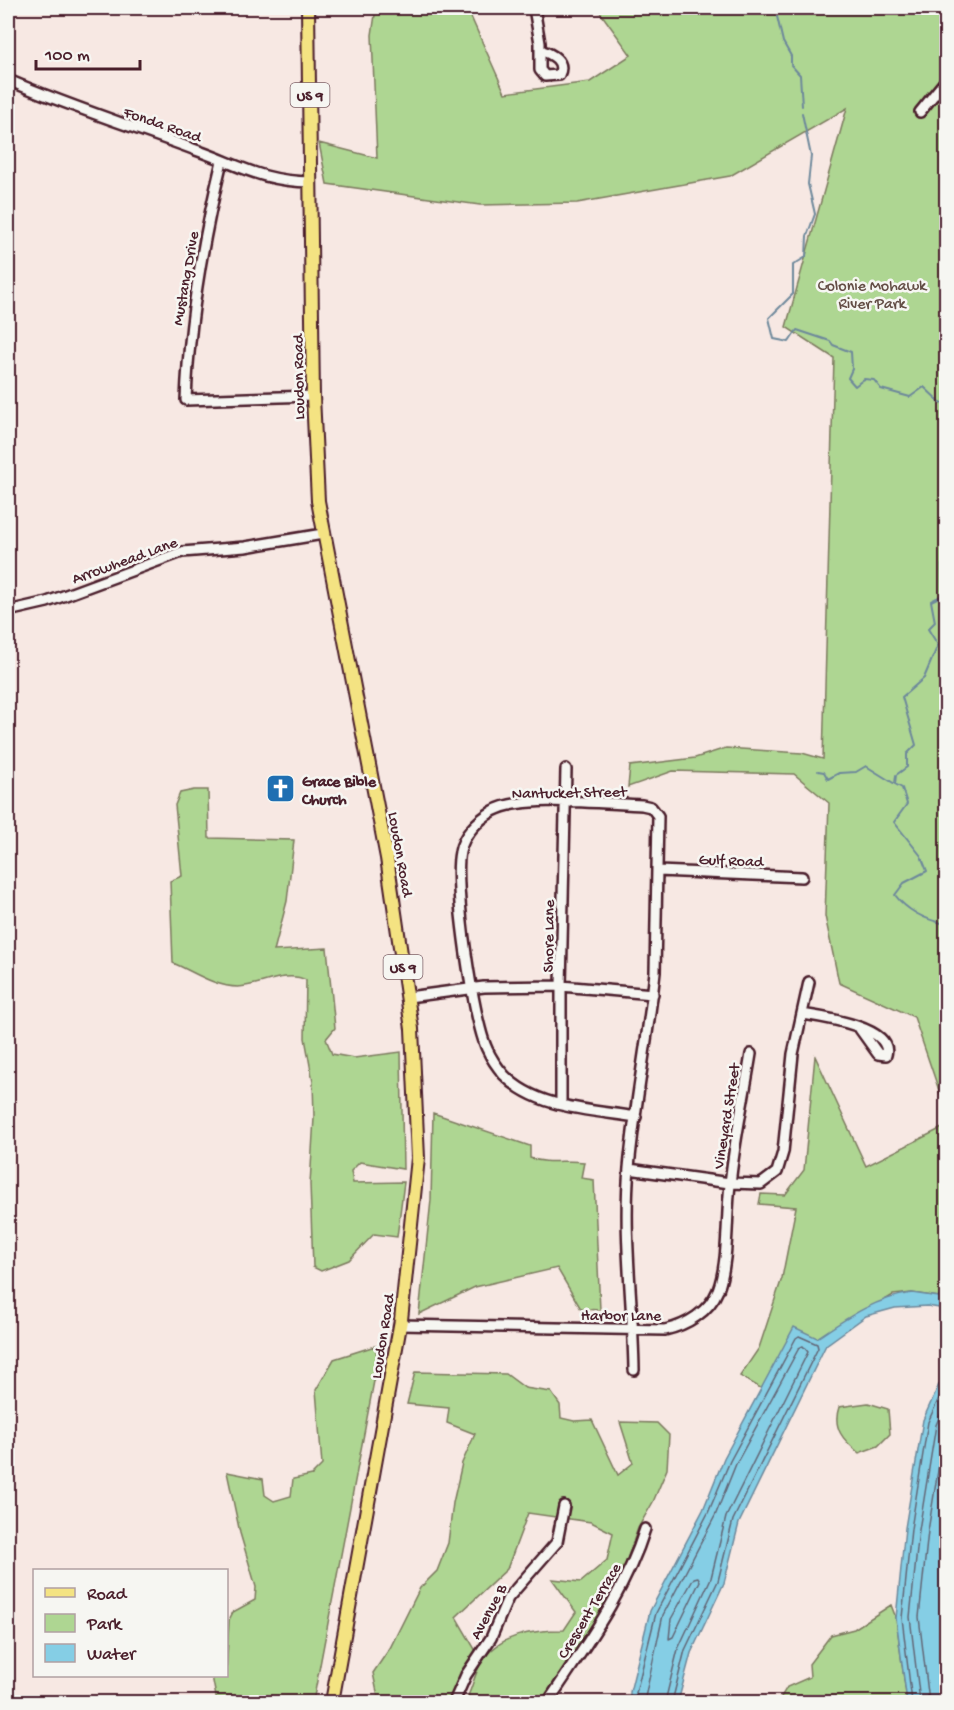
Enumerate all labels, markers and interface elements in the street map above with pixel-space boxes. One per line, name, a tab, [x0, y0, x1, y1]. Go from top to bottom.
scale bar	[36, 33, 140, 71]
text: 100 m	[44, 46, 90, 67]
road number: US 9	[290, 83, 330, 107]
street label: Fonda Road	[119, 104, 205, 149]
street label: Mustang Drive	[170, 229, 205, 327]
park label: Colonie Mohawk River Park	[818, 278, 928, 315]
street label: Loudon Road	[290, 332, 311, 420]
street label: Arrowhead Lane	[70, 534, 181, 590]
church icon: Grace Bible Church	[265, 773, 297, 805]
place label: Grace Bible Church	[301, 774, 377, 811]
street label: Nantucket Street	[512, 784, 628, 805]
street label: Loudon Road	[382, 811, 416, 900]
street label: Gulf Road	[698, 852, 765, 873]
street label: Shore Lane	[540, 899, 561, 973]
road number: US 9	[384, 955, 422, 979]
street label: Vineyard Street	[711, 1061, 746, 1172]
street label: Loudon Road	[368, 1291, 401, 1380]
street label: Harbor Lane	[581, 1308, 662, 1327]
street label: Crescent Terrace	[555, 1560, 627, 1663]
legend	[33, 1569, 228, 1677]
street label: Avenue B	[468, 1581, 513, 1644]
text: Road	[87, 1585, 128, 1606]
text: Park	[86, 1615, 123, 1636]
text: Water	[87, 1645, 137, 1666]

